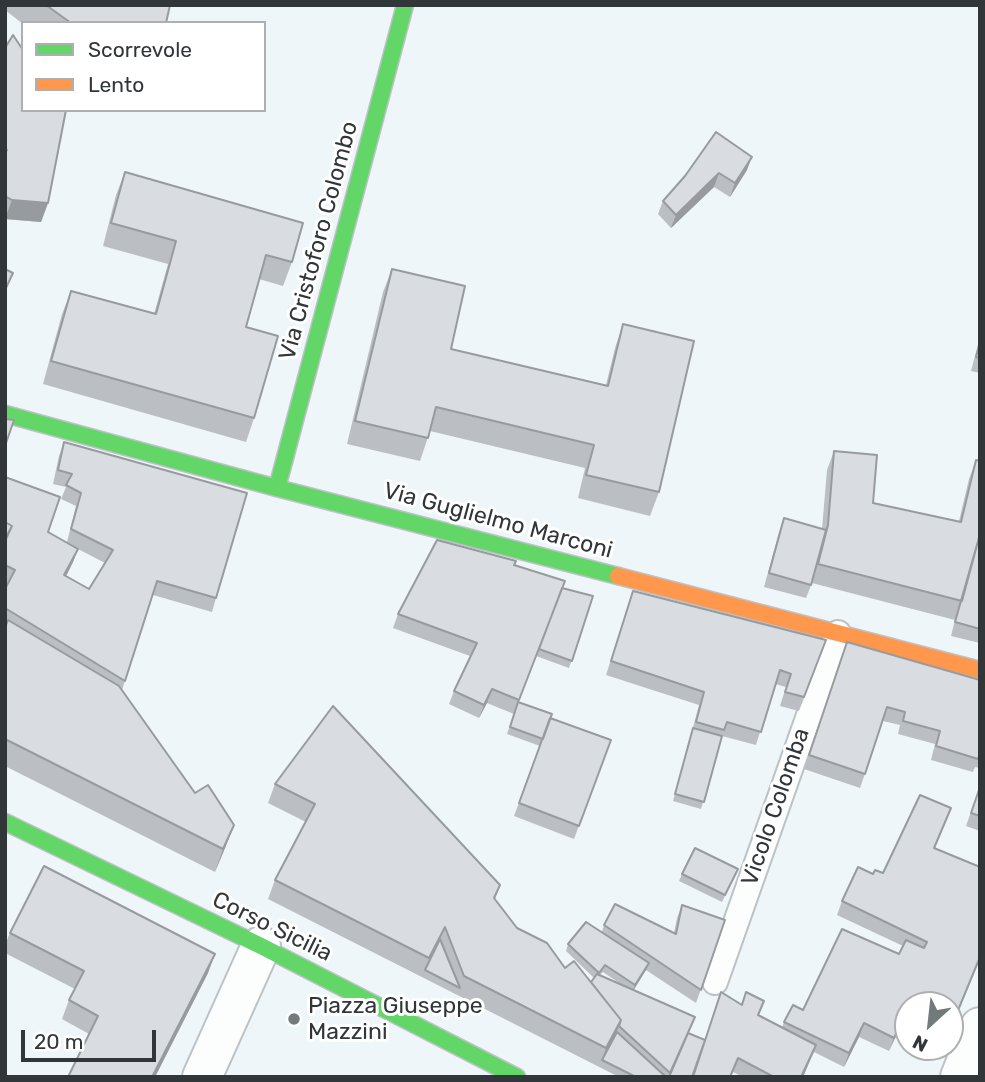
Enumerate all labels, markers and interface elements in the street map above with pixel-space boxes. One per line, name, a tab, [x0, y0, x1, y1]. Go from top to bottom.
legend	[21, 21, 266, 112]
text: Scorrevole	[88, 37, 192, 62]
text: Lento	[88, 72, 144, 97]
street label: Via Cristoforo Colombo	[274, 119, 364, 363]
street label: Via Guglielmo Marconi	[380, 477, 616, 565]
street label: Vicolo Colomba	[736, 724, 816, 890]
street label: Corso Sicilia	[208, 886, 336, 968]
north arrow	[894, 991, 964, 1061]
place label: Piazza Giuseppe Mazzini	[308, 992, 483, 1046]
marker: Piazza Giuseppe Mazzini	[286, 1011, 302, 1027]
scale bar	[24, 1016, 159, 1060]
text: 20 m	[34, 1029, 83, 1054]
text: N	[909, 1030, 931, 1057]

